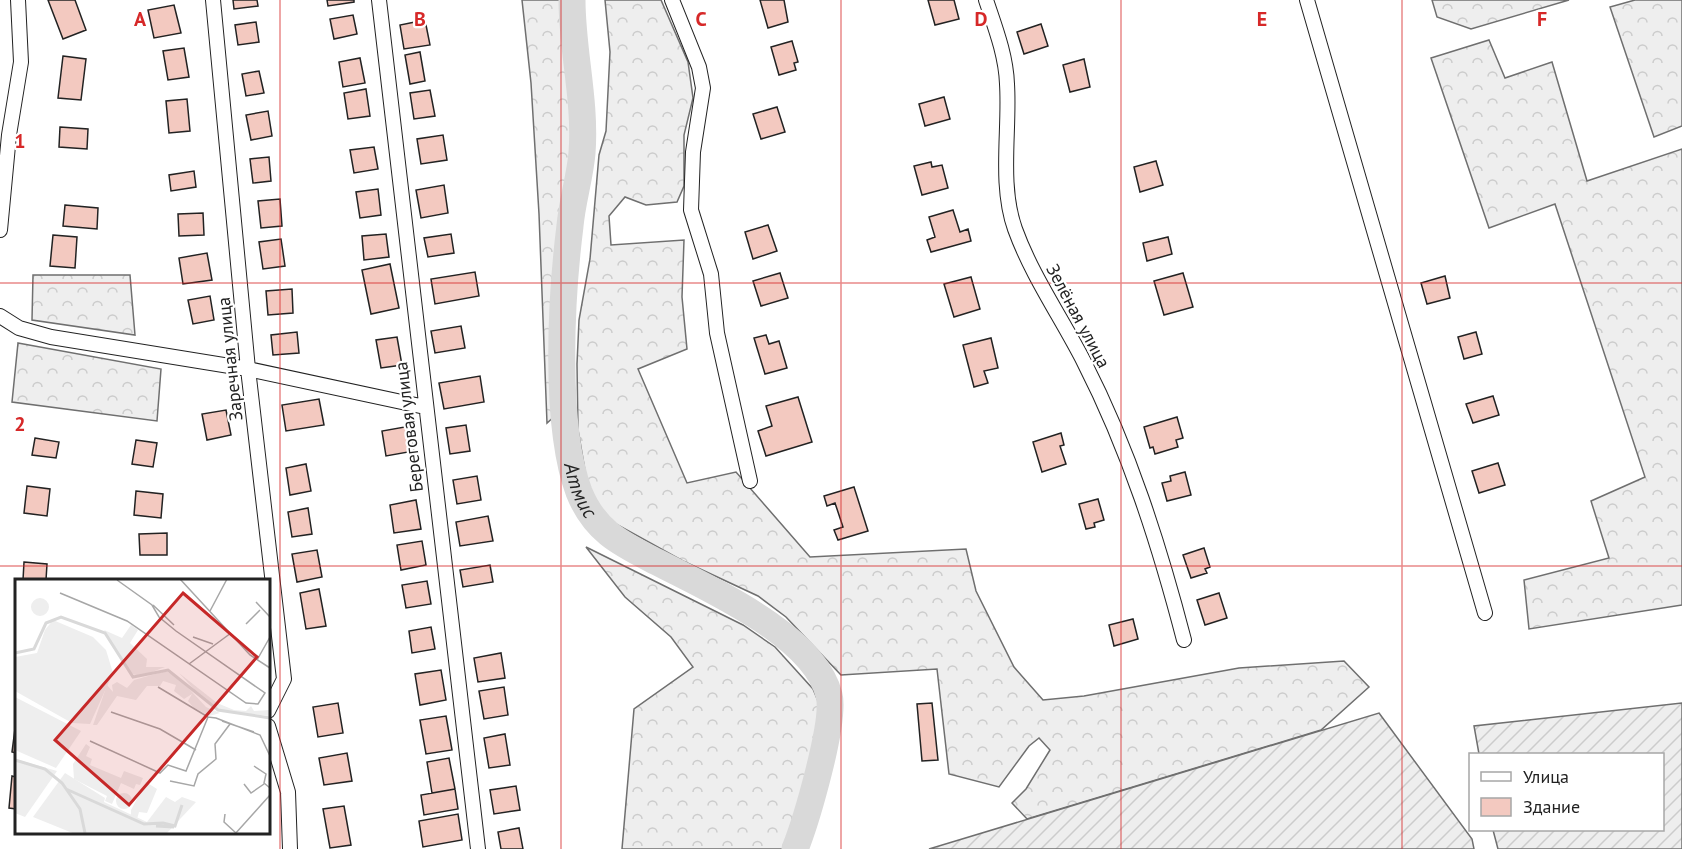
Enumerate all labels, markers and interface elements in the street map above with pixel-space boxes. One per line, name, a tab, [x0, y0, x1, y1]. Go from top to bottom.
text: A	[134, 6, 147, 32]
text: B	[414, 6, 426, 32]
text: C	[695, 6, 707, 32]
text: D	[975, 6, 988, 32]
text: E	[1257, 6, 1267, 32]
text: F	[1537, 6, 1547, 32]
text: 1	[14, 128, 26, 154]
street label: Зелёная улица	[1041, 260, 1115, 372]
street label: Заречная улица	[212, 296, 247, 422]
street label: Береговая улица	[389, 361, 428, 493]
text: 2	[14, 411, 26, 437]
water label: Атмис	[558, 459, 603, 524]
inset map	[15, 579, 270, 834]
legend	[1469, 753, 1664, 831]
text: Улица	[1523, 765, 1569, 788]
text: Здание	[1523, 795, 1580, 818]

